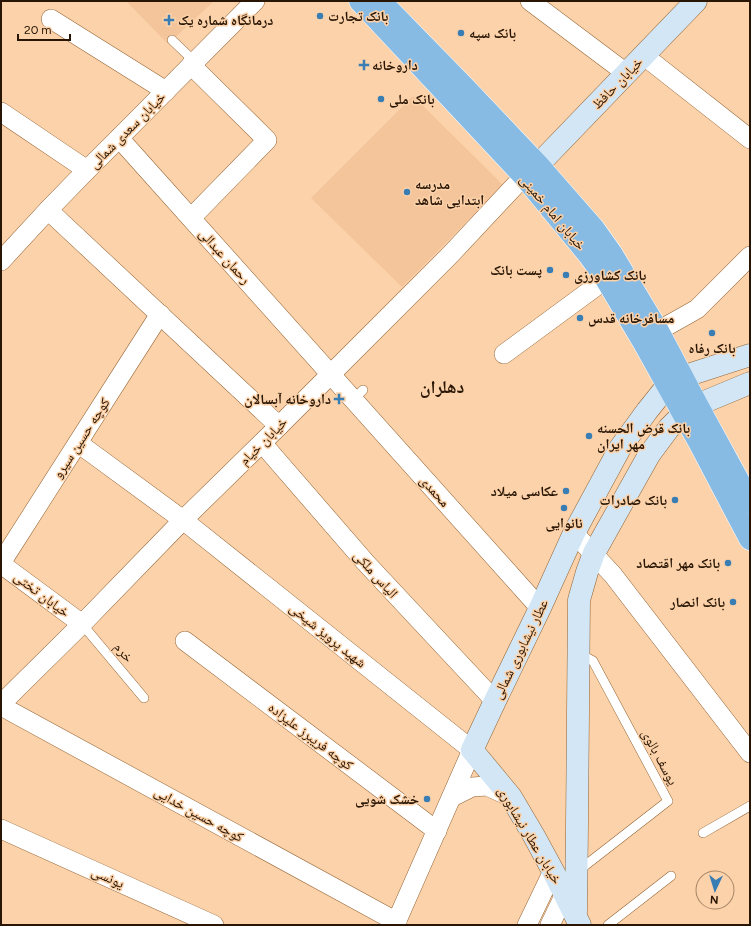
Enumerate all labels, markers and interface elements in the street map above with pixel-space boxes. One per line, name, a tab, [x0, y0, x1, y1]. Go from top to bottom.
place label: بانک تجارت	[328, 8, 389, 25]
marker: بانک تجارت	[315, 11, 325, 21]
place label: درمانگاه شماره یک	[178, 12, 273, 29]
marker: درمانگاه شماره یک	[163, 14, 175, 26]
scale bar	[18, 16, 70, 42]
text: 20 m	[24, 23, 52, 37]
place label: بانک سپه	[469, 25, 516, 42]
marker: بانک سپه	[456, 28, 466, 38]
street label: خیابان حافظ	[588, 54, 646, 113]
place label: داروخانه	[372, 57, 418, 74]
marker: داروخانه	[359, 60, 369, 70]
street label: خیابان سعدی شمالی	[85, 88, 169, 172]
place label: بانک ملی	[389, 91, 435, 108]
marker: بانک ملی	[376, 94, 386, 104]
street label: خیابان امام خمینی	[515, 171, 589, 254]
place label: مدرسه ابتدایی شاهد	[415, 176, 484, 209]
marker: مدرسه ابتدایی شاهد	[402, 187, 412, 197]
street label: رحمان عبدالی	[195, 225, 254, 288]
place label: پست بانک	[490, 262, 542, 279]
marker: پست بانک	[545, 265, 555, 275]
place label: بانک کشاورزی	[574, 267, 646, 284]
marker: بانک کشاورزی	[561, 270, 571, 280]
place label: مسافرخانه قدس	[588, 310, 674, 327]
marker: مسافرخانه قدس	[575, 313, 585, 323]
marker: بانک رفاه	[707, 328, 717, 338]
place label: بانک رفاه	[688, 340, 736, 357]
district label: دهلران	[420, 376, 464, 398]
place label: داروخانه آبسالان	[244, 391, 331, 408]
marker: داروخانه آبسالان	[334, 394, 344, 404]
street label: کوچه حسین سیرو	[49, 395, 114, 482]
street label: خیابان خیام	[236, 414, 292, 470]
place label: بانک قرض الحسنه مهر ایران	[597, 420, 690, 453]
marker: بانک قرض الحسنه مهر ایران	[584, 431, 594, 441]
street label: محمدی	[416, 472, 453, 511]
place label: عکاسی میلاد	[491, 483, 558, 500]
marker: عکاسی میلاد	[561, 486, 571, 496]
place label: بانک صادرات	[599, 492, 667, 509]
marker: بانک صادرات	[670, 495, 680, 505]
marker: نانوایی	[559, 503, 569, 513]
place label: نانوایی	[545, 515, 583, 532]
street label: الیاس ملکی	[350, 547, 401, 602]
place label: بانک مهر اقتصاد	[636, 555, 720, 572]
marker: بانک مهر اقتصاد	[723, 558, 733, 568]
street label: خیابان تختی	[10, 568, 73, 621]
place label: بانک انصار	[669, 594, 725, 611]
street label: عطار نیشابوری شمالی	[489, 596, 552, 702]
marker: بانک انصار	[728, 597, 738, 607]
street label: شهید پرویز شیخی	[286, 599, 369, 672]
street label: خرم	[109, 639, 137, 667]
street label: کوچه فریبرز علیزاده	[265, 699, 357, 774]
street label: یوسف بالوی	[638, 726, 681, 788]
street label: کوچه حسین خدایی	[151, 783, 246, 846]
street label: خیابان عطار نیشابوری	[494, 783, 565, 887]
place label: خشک شویی	[355, 791, 419, 808]
marker: خشک شویی	[422, 794, 432, 804]
street label: یونسی	[89, 863, 127, 892]
north arrow	[695, 870, 735, 910]
text: N	[710, 893, 719, 906]

